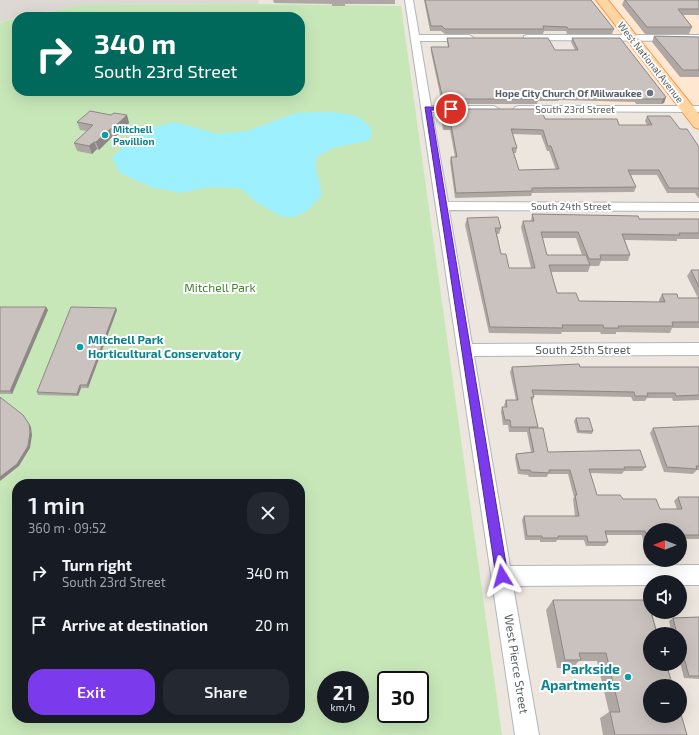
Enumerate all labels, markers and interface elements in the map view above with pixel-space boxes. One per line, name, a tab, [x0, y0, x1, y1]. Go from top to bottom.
street label: West National Avenue	[616, 19, 686, 105]
text: 340 m	[94, 26, 176, 60]
icon: right	[28, 28, 80, 80]
text: South 23rd Street	[94, 60, 237, 82]
place label: Hope City Church Of Milwaukee	[495, 87, 642, 100]
marker: Hope City Church Of Milwaukee	[645, 88, 655, 98]
pin	[434, 92, 468, 126]
icon: arrive	[440, 98, 462, 120]
street label: South 23rd Street	[535, 103, 615, 115]
place label: Mitchell Pavillion	[113, 123, 154, 147]
marker: Mitchell Pavillion	[100, 130, 110, 140]
street label: South 24th Street	[531, 200, 611, 212]
park label: Mitchell Park	[184, 280, 256, 294]
place label: Mitchell Park Horticultural Conservatory	[88, 332, 241, 361]
marker: Mitchell Park Horticultural Conservatory	[75, 342, 85, 352]
street label: South 25th Street	[535, 342, 631, 356]
text: 1 min	[28, 490, 85, 519]
button: close	[247, 492, 289, 534]
text: 360 m · 09:52	[28, 520, 106, 536]
north arrow	[643, 523, 687, 567]
map controls	[643, 523, 687, 723]
position arrow	[481, 555, 523, 597]
text: Turn right	[62, 556, 132, 574]
icon: right	[28, 562, 50, 584]
text: 340 m	[246, 564, 289, 582]
text: South 23rd Street	[62, 574, 166, 590]
button: sound	[643, 575, 687, 619]
street label: West Pierce Street	[502, 613, 532, 715]
icon: arrive	[28, 614, 50, 636]
text: Arrive at destination	[62, 616, 208, 634]
text: 20 m	[255, 616, 289, 634]
button: +	[643, 627, 687, 671]
place label: Parkside Apartments	[541, 660, 620, 693]
button: Exit	[28, 669, 155, 715]
button: Share	[163, 669, 289, 715]
speed limit sign: 30	[377, 671, 429, 723]
marker: Parkside Apartments	[623, 672, 633, 682]
button: −	[643, 679, 687, 723]
text: 21	[333, 680, 353, 704]
text: km/h	[331, 701, 355, 713]

